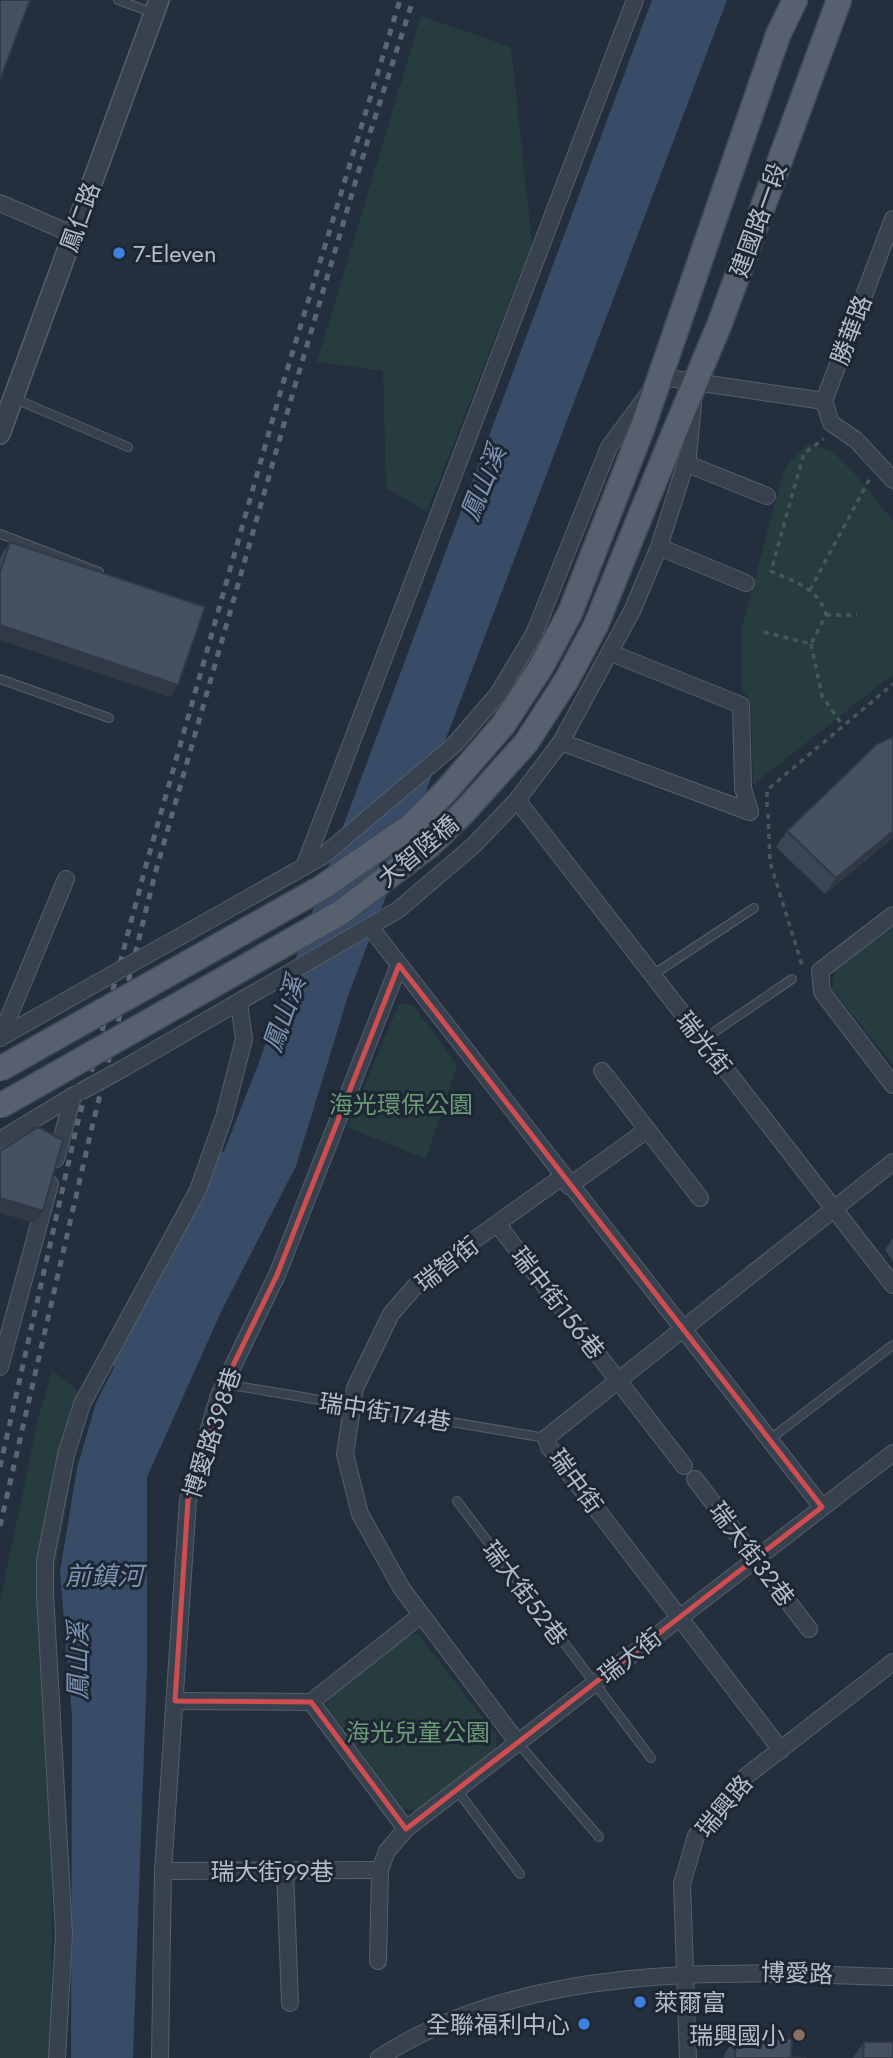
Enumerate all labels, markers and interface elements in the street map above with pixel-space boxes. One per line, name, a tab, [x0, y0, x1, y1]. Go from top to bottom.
street label: 建國路一段	[721, 158, 795, 282]
street label: 鳳仁路	[51, 177, 109, 257]
place label: 7-Eleven	[133, 236, 217, 271]
marker: 7-Eleven	[111, 245, 127, 261]
street label: 勝華路	[822, 290, 880, 370]
water label: 鳳山溪	[451, 436, 517, 526]
street label: 大智陸橋	[370, 807, 466, 895]
water label: 鳳山溪	[253, 967, 316, 1057]
street label: 瑞光街	[668, 1004, 740, 1082]
park label: 海光環保公園	[329, 1087, 473, 1122]
street label: 瑞智街	[408, 1228, 486, 1300]
street label: 瑞中街156巷	[503, 1239, 613, 1367]
street label: 博愛路398巷	[174, 1363, 250, 1503]
street label: 瑞中街174巷	[316, 1384, 454, 1440]
street label: 瑞中街	[541, 1442, 611, 1520]
street label: 瑞大街32巷	[701, 1494, 803, 1614]
street label: 瑞大街52巷	[474, 1533, 576, 1653]
water label: 前鎮河	[65, 1557, 148, 1595]
water label: 鳳山溪	[59, 1618, 97, 1700]
street label: 瑞大街	[591, 1620, 669, 1692]
park label: 海光兒童公園	[346, 1715, 490, 1750]
street label: 瑞興路	[687, 1767, 761, 1845]
street label: 瑞大街99巷	[210, 1854, 334, 1889]
street label: 博愛路	[760, 1954, 834, 1992]
place label: 萊爾富	[654, 1985, 726, 2020]
marker: 萊爾富	[632, 1994, 648, 2010]
place label: 全聯福利中心	[426, 2007, 570, 2042]
marker: 全聯福利中心	[576, 2016, 592, 2032]
place label: 瑞興國小	[689, 2018, 785, 2053]
marker: 瑞興國小	[791, 2027, 807, 2043]

